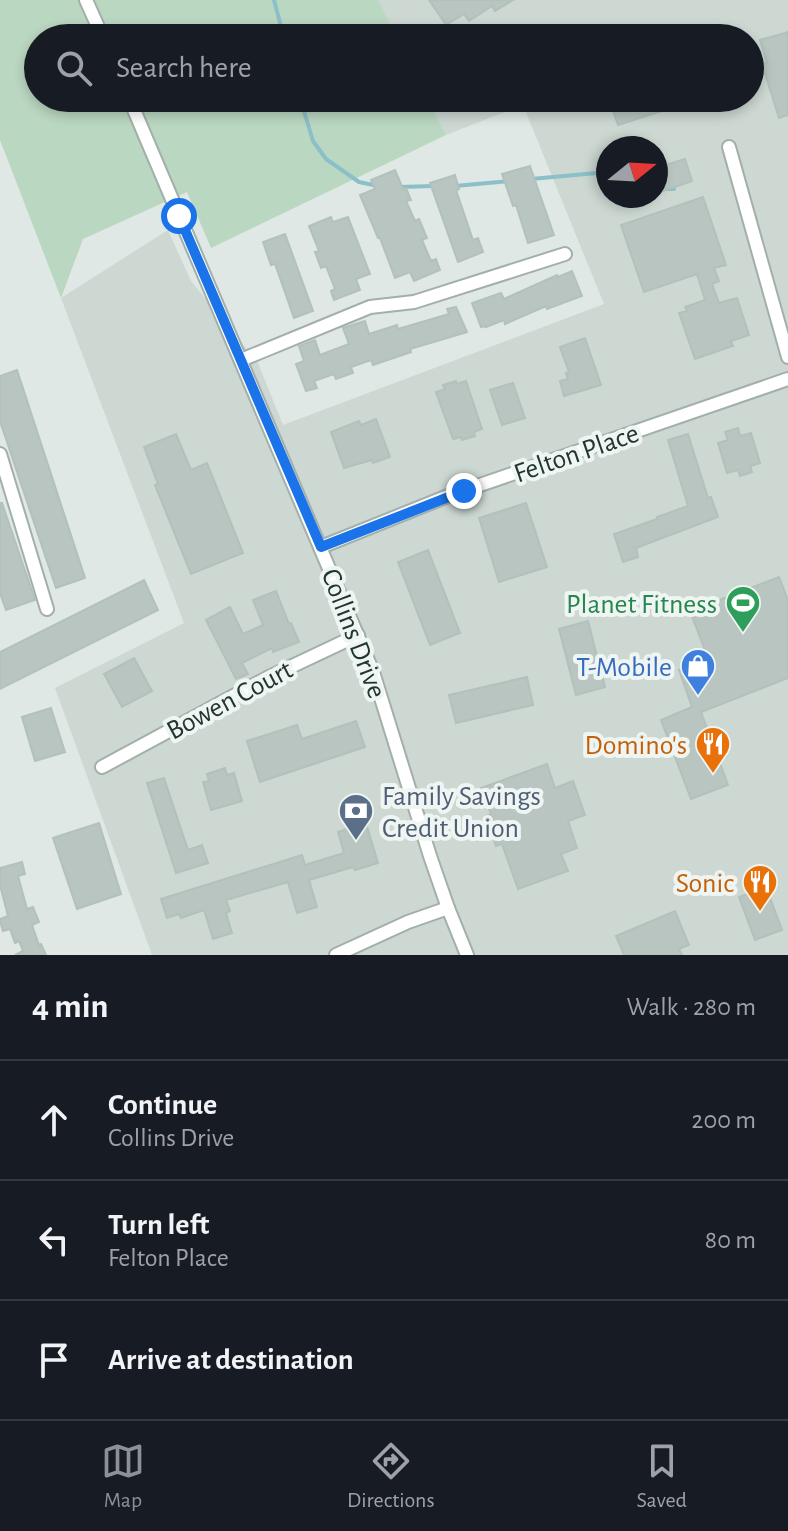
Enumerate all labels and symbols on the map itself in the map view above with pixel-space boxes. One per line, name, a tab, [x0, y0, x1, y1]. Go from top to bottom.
north arrow	[596, 136, 668, 208]
route start	[161, 198, 197, 234]
street label: Felton Place	[511, 419, 643, 488]
route end	[446, 473, 482, 509]
street label: Collins Drive	[316, 565, 391, 702]
sports icon: Planet Fitness	[724, 584, 762, 634]
place label: Planet Fitness	[566, 591, 717, 619]
shop icon: T-Mobile	[679, 647, 717, 697]
place label: T-Mobile	[576, 654, 672, 682]
street label: Bowen Court	[162, 656, 298, 746]
restaurant icon: Domino's	[694, 725, 732, 775]
place label: Domino's	[585, 732, 687, 760]
place label: Family Savings Credit Union	[382, 783, 541, 843]
bank icon: Family Savings Credit Union	[337, 792, 375, 842]
restaurant icon: Sonic	[741, 863, 779, 913]
place label: Sonic	[676, 870, 734, 898]

